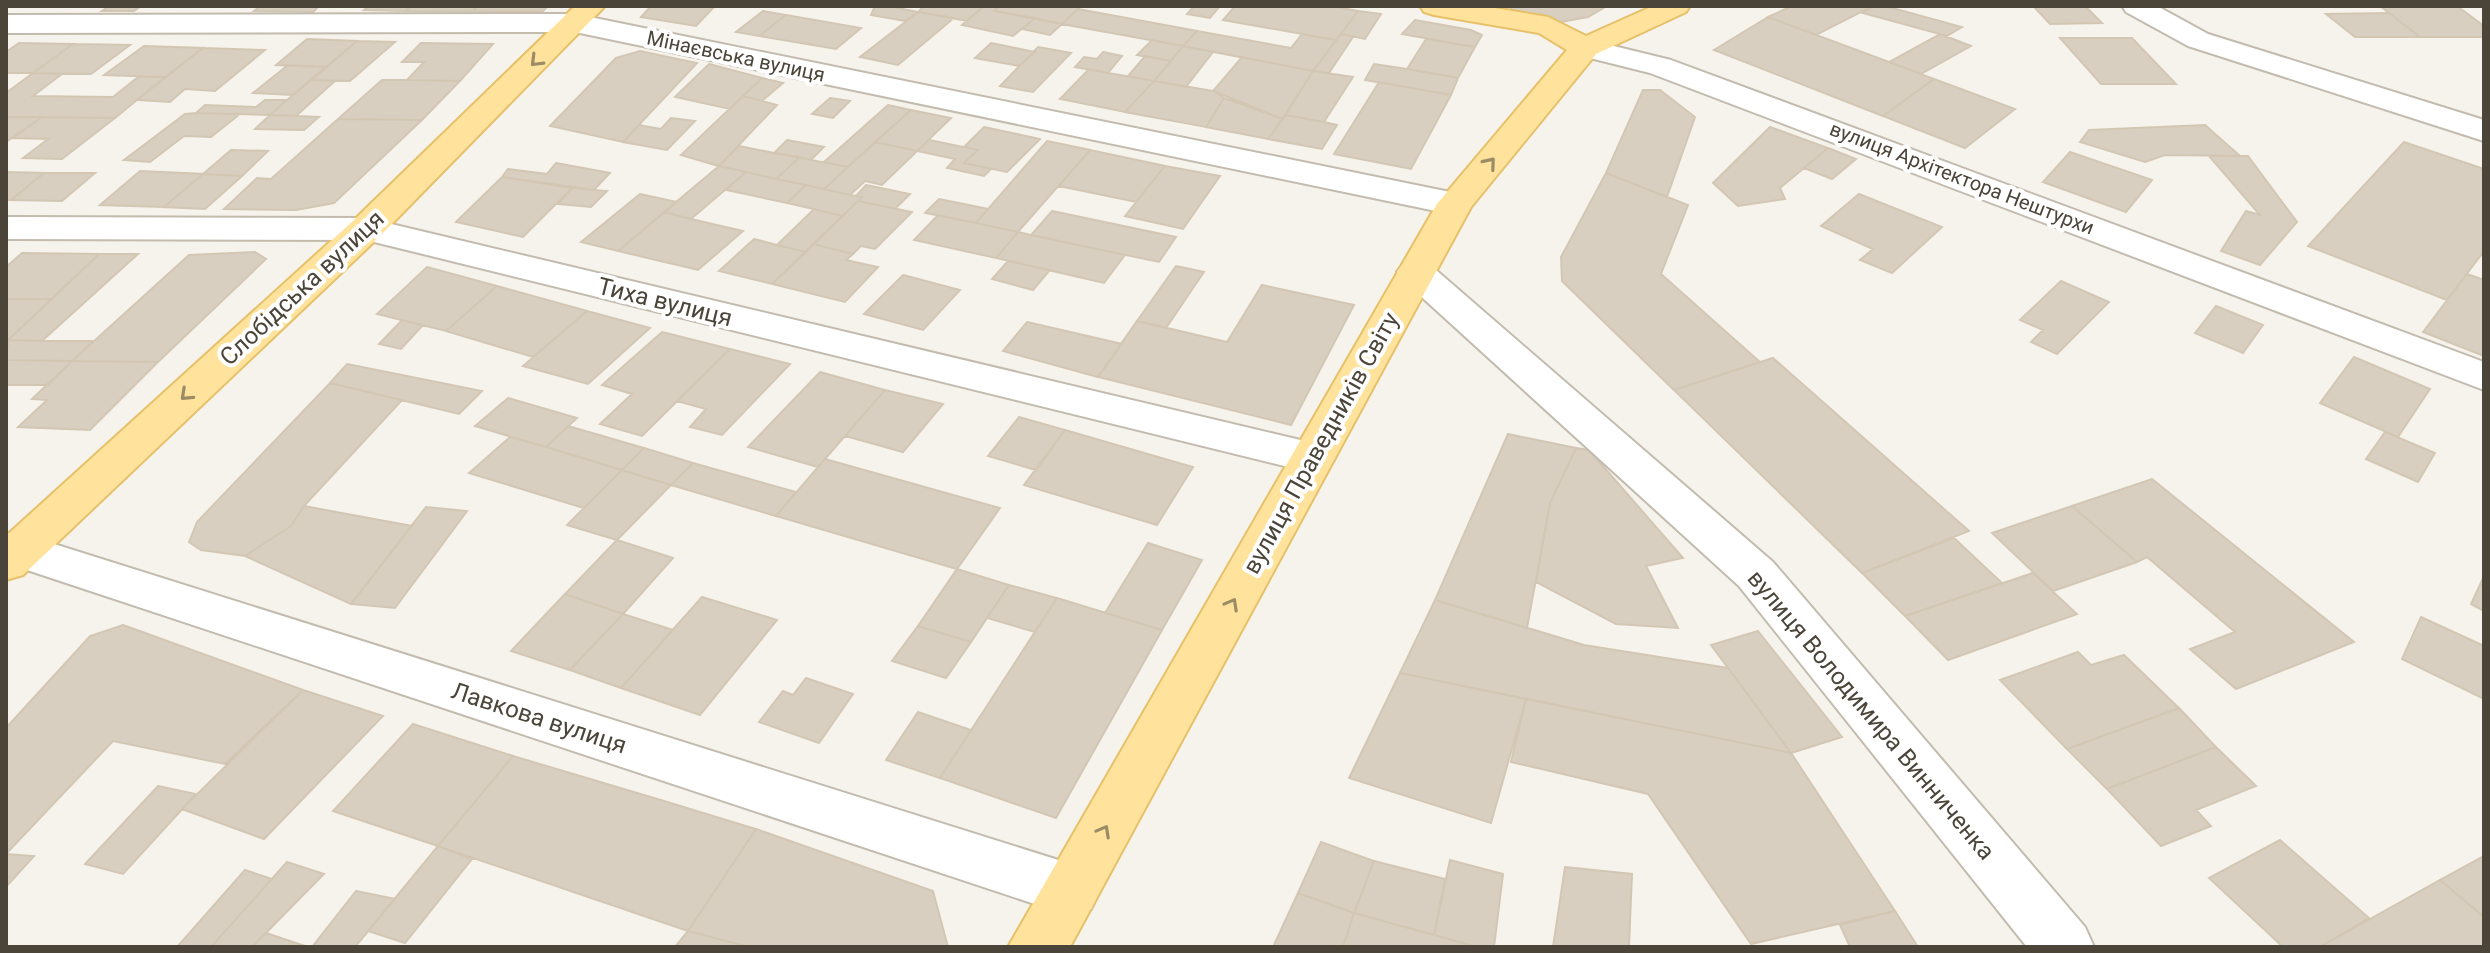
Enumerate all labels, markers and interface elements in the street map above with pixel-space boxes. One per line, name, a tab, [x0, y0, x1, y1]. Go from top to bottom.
street label: Мінаєвська вулиця	[645, 25, 827, 87]
one-way arrow	[531, 52, 545, 66]
street label: вулиця Архітектора Нештурхи	[1827, 116, 2097, 240]
one-way arrow	[1480, 157, 1495, 172]
street label: Слобідська вулиця	[214, 205, 390, 371]
street label: Тиха вулиця	[595, 272, 735, 332]
street label: вулиця Праведників Світу	[1237, 307, 1405, 579]
one-way arrow	[181, 386, 195, 401]
street label: вулиця Володимира Винниченка	[1742, 565, 2000, 865]
one-way arrow	[1222, 598, 1238, 613]
street label: Лавкова вулиця	[448, 676, 630, 760]
one-way arrow	[1095, 824, 1110, 839]

